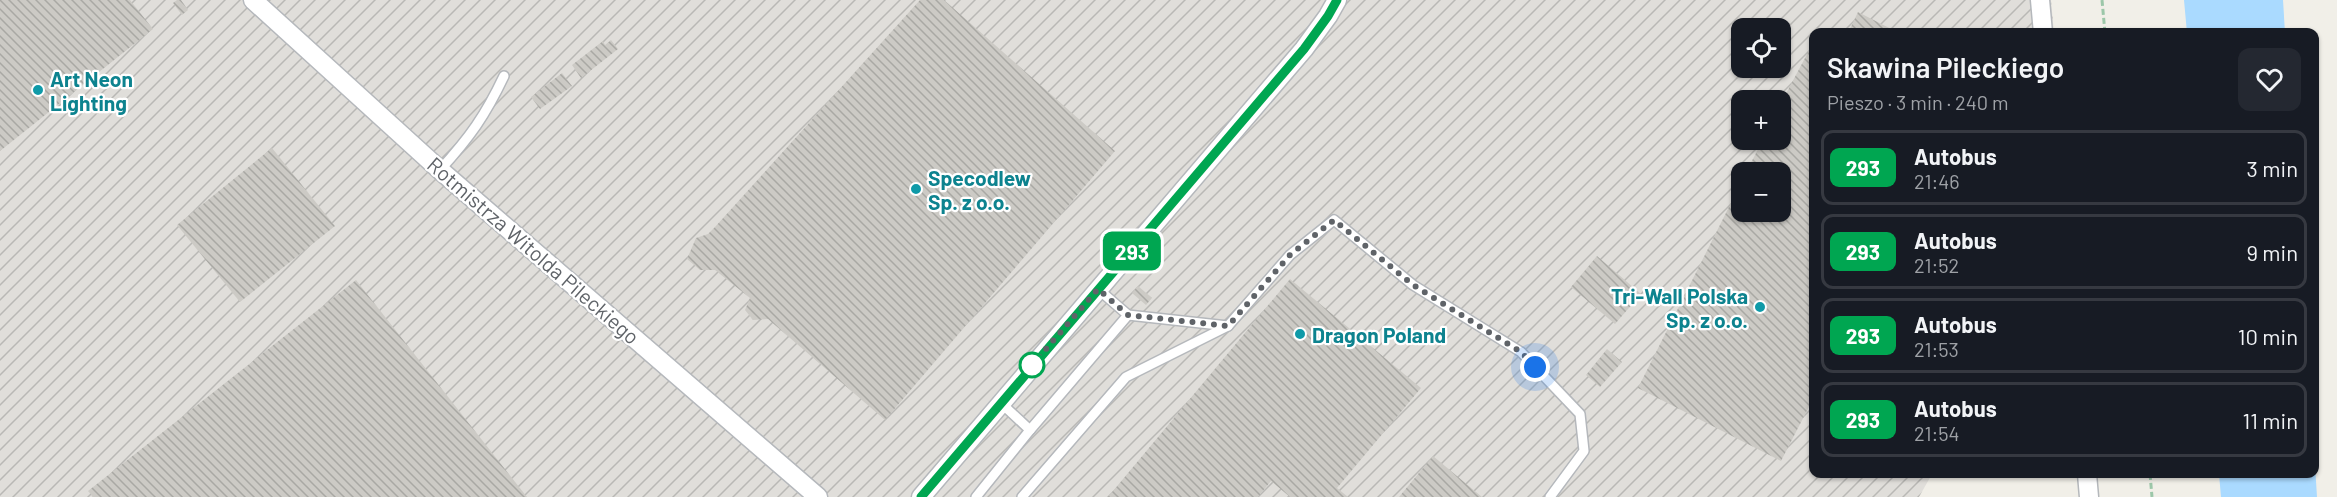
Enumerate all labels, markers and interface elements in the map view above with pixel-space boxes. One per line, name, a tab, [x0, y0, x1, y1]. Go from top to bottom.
map controls	[1731, 18, 1791, 222]
button: locate	[1731, 18, 1791, 78]
button: heart	[2238, 48, 2301, 111]
text: Skawina Pileckiego	[1827, 50, 2064, 84]
place label: Art Neon Lighting	[50, 66, 133, 115]
marker: Art Neon Lighting	[31, 83, 45, 97]
button: +	[1731, 90, 1791, 150]
text: Pieszo · 3 min · 240 m	[1827, 90, 2009, 114]
text: Autobus	[1914, 143, 1997, 169]
street label: Rotmistrza Witolda Pileckiego	[423, 151, 645, 349]
text: 293	[1846, 155, 1880, 180]
text: 3 min	[2247, 155, 2298, 181]
button: −	[1731, 162, 1791, 222]
place label: Specodlew Sp. z o.o.	[928, 165, 1031, 214]
text: 21:46	[1914, 169, 1960, 193]
marker: Specodlew Sp. z o.o.	[909, 182, 923, 196]
text: Autobus	[1914, 227, 1997, 253]
line badge: 293	[1098, 232, 1166, 270]
text: 293	[1115, 239, 1149, 264]
text: 293	[1846, 239, 1880, 264]
text: 9 min	[2246, 239, 2298, 265]
text: 21:52	[1914, 253, 1959, 277]
place label: Tri-Wall Polska Sp. z o.o.	[1611, 283, 1748, 332]
marker: Tri-Wall Polska Sp. z o.o.	[1753, 300, 1767, 314]
text: Autobus	[1914, 311, 1997, 337]
place label: Dragon Poland	[1312, 322, 1446, 347]
text: 293	[1846, 323, 1880, 348]
text: 10 min	[2238, 323, 2298, 349]
marker: Dragon Poland	[1293, 327, 1307, 341]
text: 21:53	[1914, 337, 1959, 361]
unlabelled marker	[1019, 352, 1045, 378]
your location	[1520, 352, 1550, 382]
text: Autobus	[1914, 395, 1997, 421]
text: 293	[1846, 407, 1880, 432]
text: 11 min	[2242, 407, 2298, 433]
text: 21:54	[1914, 421, 1960, 445]

